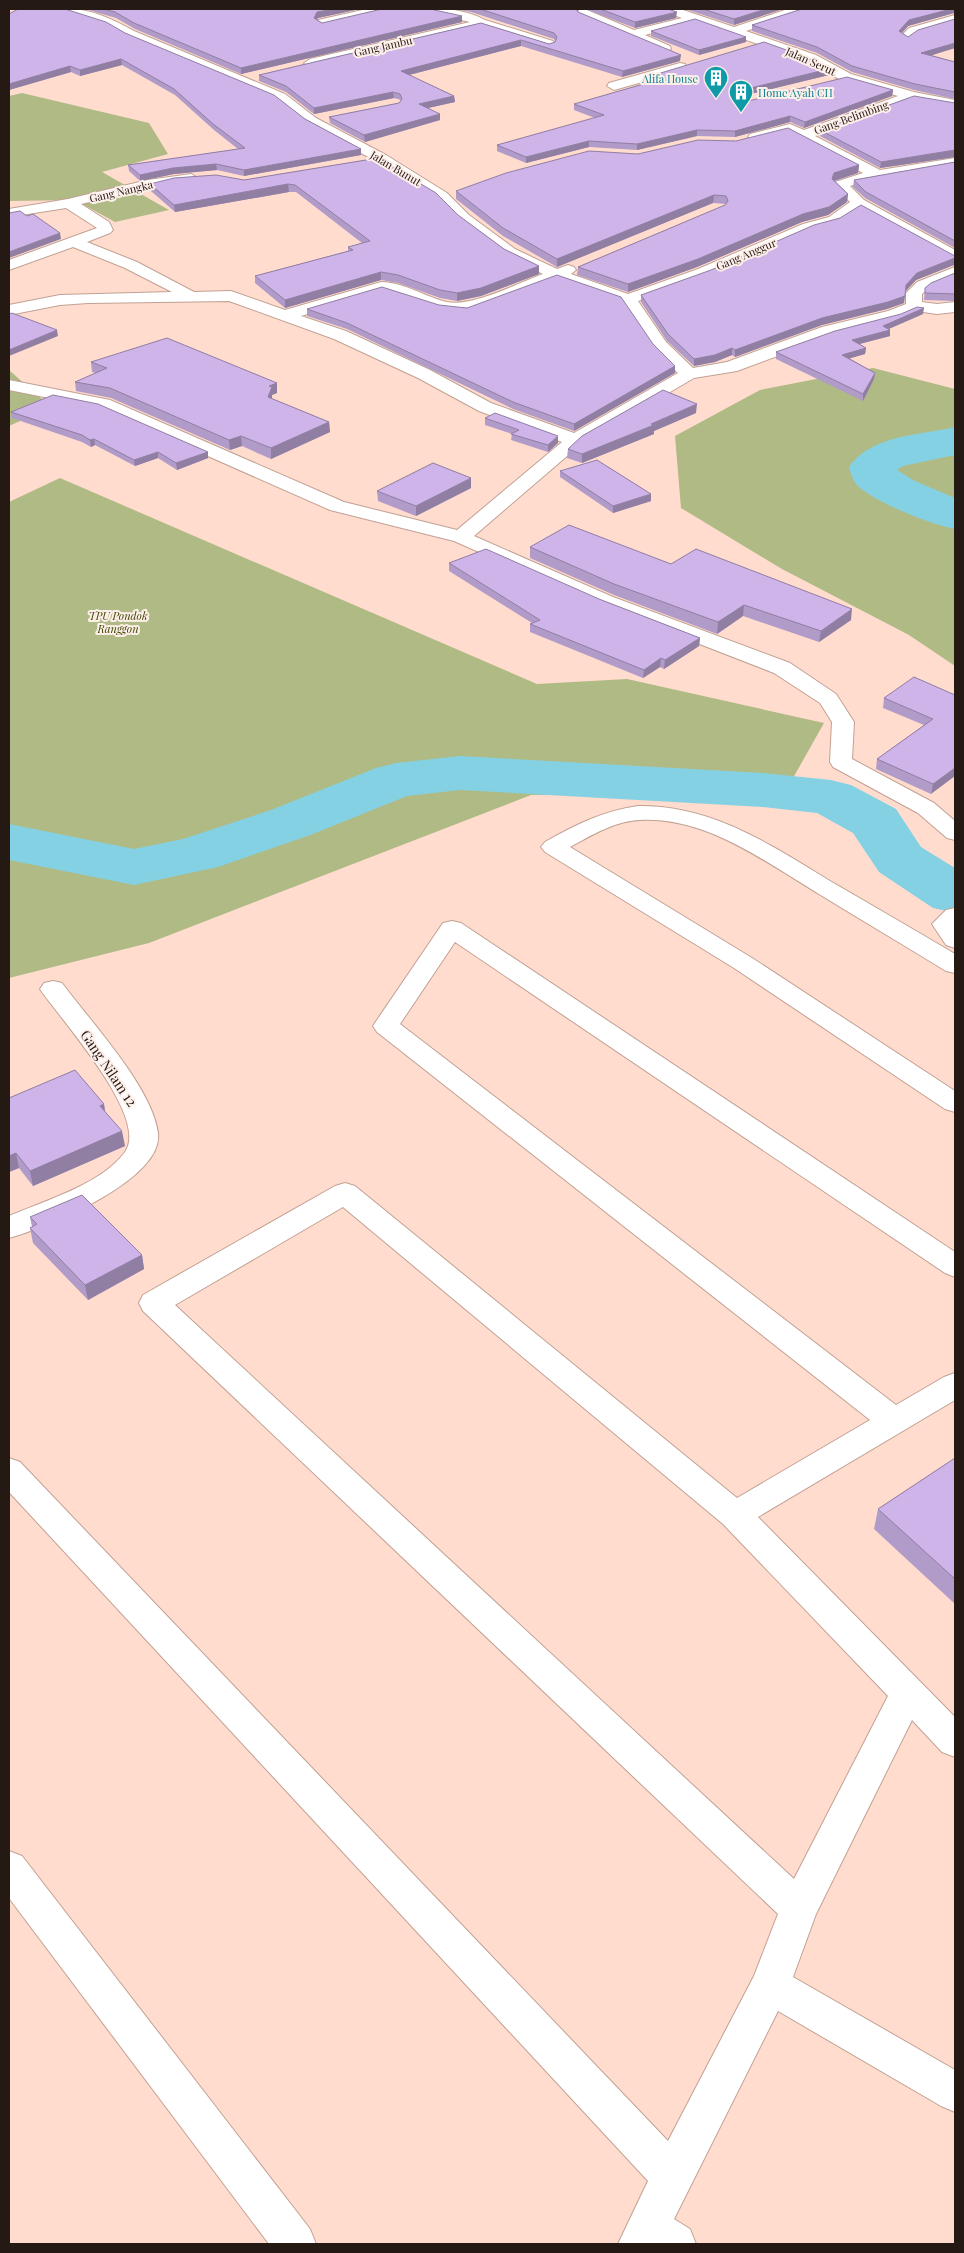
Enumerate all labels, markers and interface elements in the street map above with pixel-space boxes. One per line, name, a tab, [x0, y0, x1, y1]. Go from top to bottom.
street label: Gang Jambu	[352, 32, 414, 60]
street label: Jalan Serut	[783, 43, 839, 79]
building icon: Alifa House	[703, 65, 729, 99]
place label: Alifa House	[641, 71, 698, 86]
building icon: Home Ayah CH	[728, 79, 754, 113]
place label: Home Ayah CH	[758, 85, 833, 100]
street label: Gang Belimbing	[812, 96, 891, 137]
street label: Jalan Bunut	[367, 146, 424, 189]
street label: Gang Nangka	[88, 176, 155, 206]
street label: Gang Anggur	[714, 235, 779, 273]
park label: TPU Pondok Ranggon	[88, 608, 148, 636]
street label: Gang Nilam 12	[76, 1026, 142, 1110]

